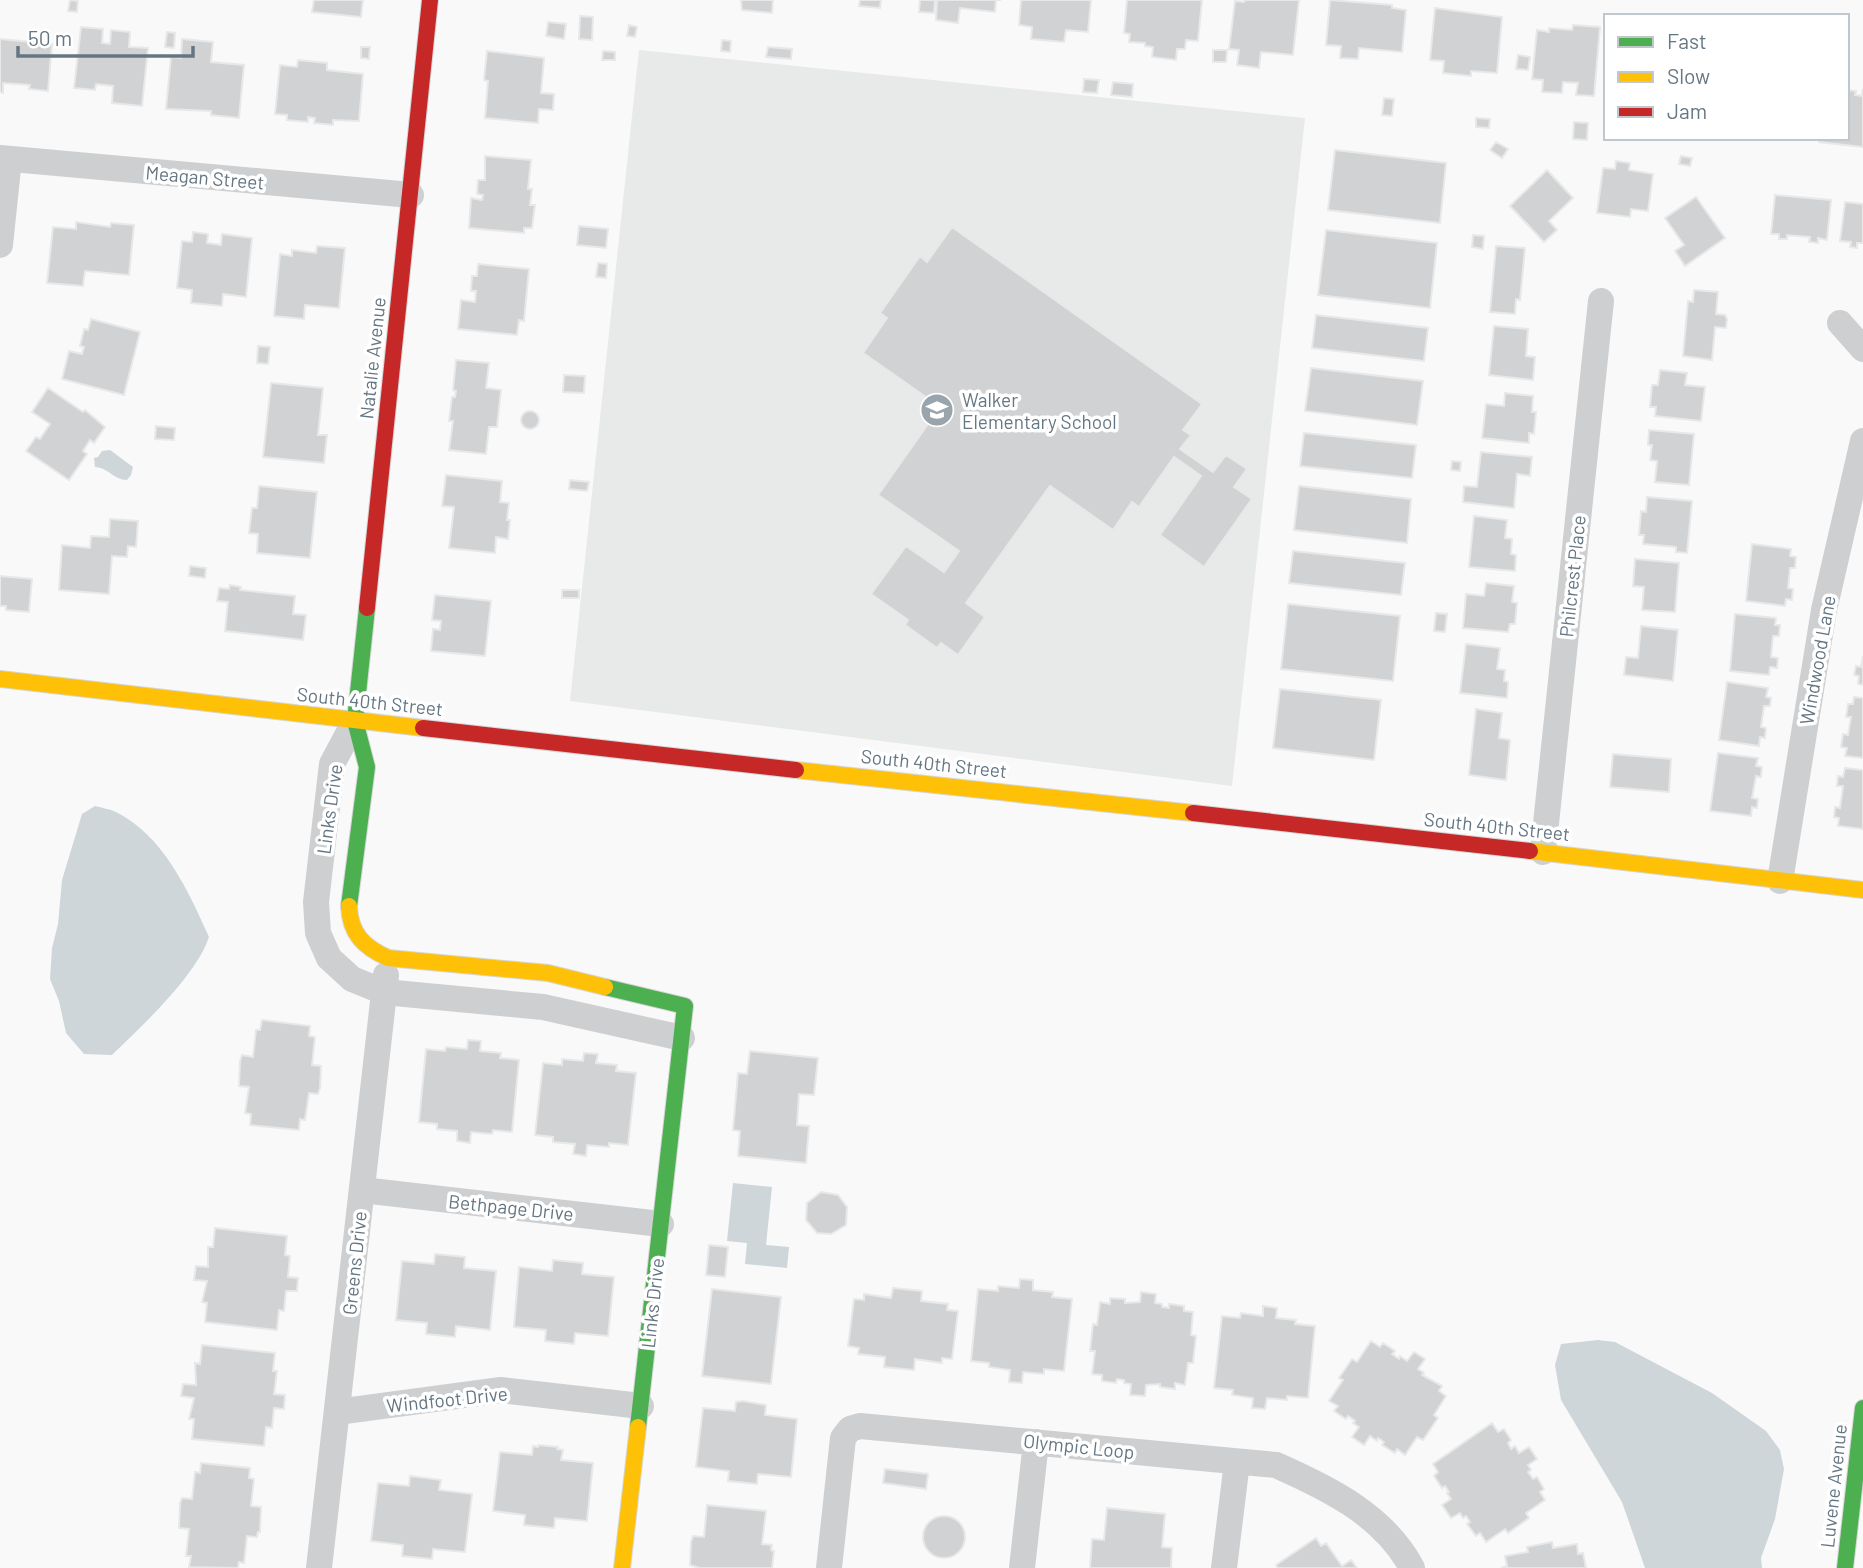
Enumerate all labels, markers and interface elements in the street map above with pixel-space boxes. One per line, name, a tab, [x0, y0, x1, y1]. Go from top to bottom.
scale bar	[18, 14, 192, 58]
legend	[1604, 14, 1849, 140]
text: 50 m	[28, 25, 72, 50]
text: Fast	[1667, 28, 1707, 53]
text: Slow	[1667, 63, 1710, 88]
text: Jam	[1667, 98, 1707, 123]
street label: Meagan Street	[145, 160, 265, 194]
street label: Natalie Avenue	[354, 296, 390, 420]
place label: Walker Elementary School	[962, 388, 1117, 433]
school or university icon: Walker Elementary School	[918, 391, 956, 429]
street label: Philcrest Place	[1554, 514, 1590, 638]
street label: Windwood Lane	[1794, 593, 1840, 727]
street label: South 40th Street	[296, 682, 444, 720]
street label: South 40th Street	[860, 744, 1008, 782]
street label: Links Drive	[311, 763, 347, 855]
street label: South 40th Street	[1423, 807, 1571, 845]
street label: Bethpage Drive	[447, 1189, 575, 1225]
street label: Greens Drive	[337, 1210, 371, 1316]
street label: Links Drive	[636, 1257, 668, 1349]
street label: Windfoot Drive	[385, 1381, 509, 1417]
street label: Luvene Avenue	[1815, 1423, 1851, 1549]
street label: Olympic Loop	[1022, 1429, 1136, 1463]

